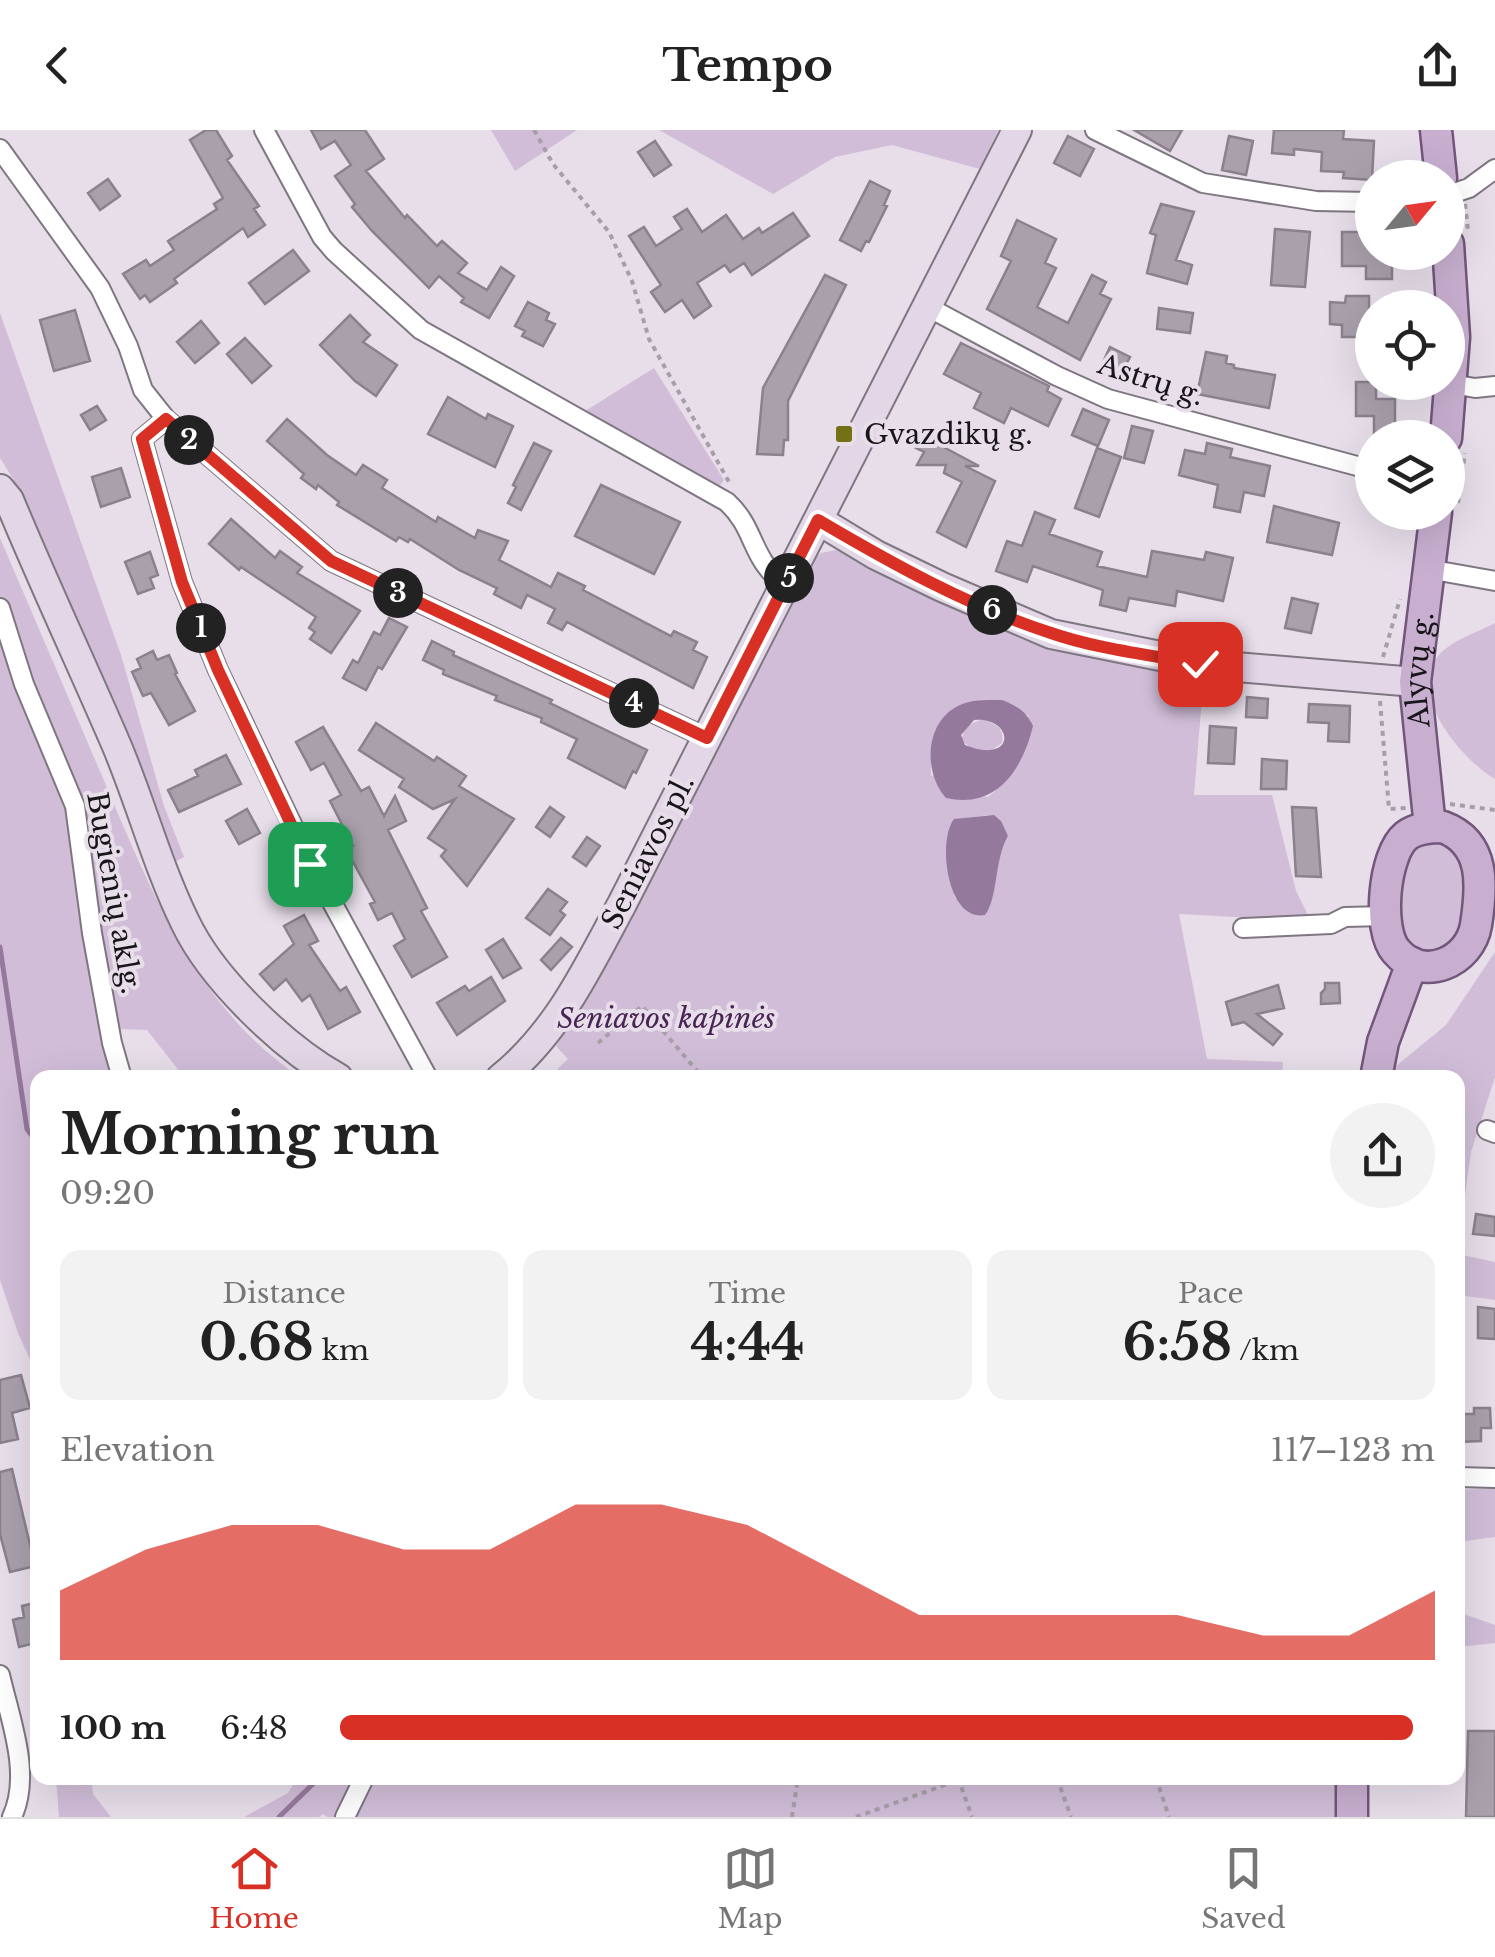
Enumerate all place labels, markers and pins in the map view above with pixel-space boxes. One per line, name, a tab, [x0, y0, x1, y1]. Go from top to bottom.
pin: 2	[164, 415, 214, 465]
place label: Gvazdikų g.	[864, 417, 1033, 452]
marker: Gvazdikų g.	[833, 423, 855, 445]
pin: 5	[764, 553, 814, 603]
pin: 3	[373, 568, 423, 618]
pin: 6	[967, 585, 1017, 635]
pin: 1	[176, 603, 226, 653]
pin	[1158, 622, 1243, 707]
pin: 4	[609, 678, 659, 728]
pin	[268, 822, 353, 907]

